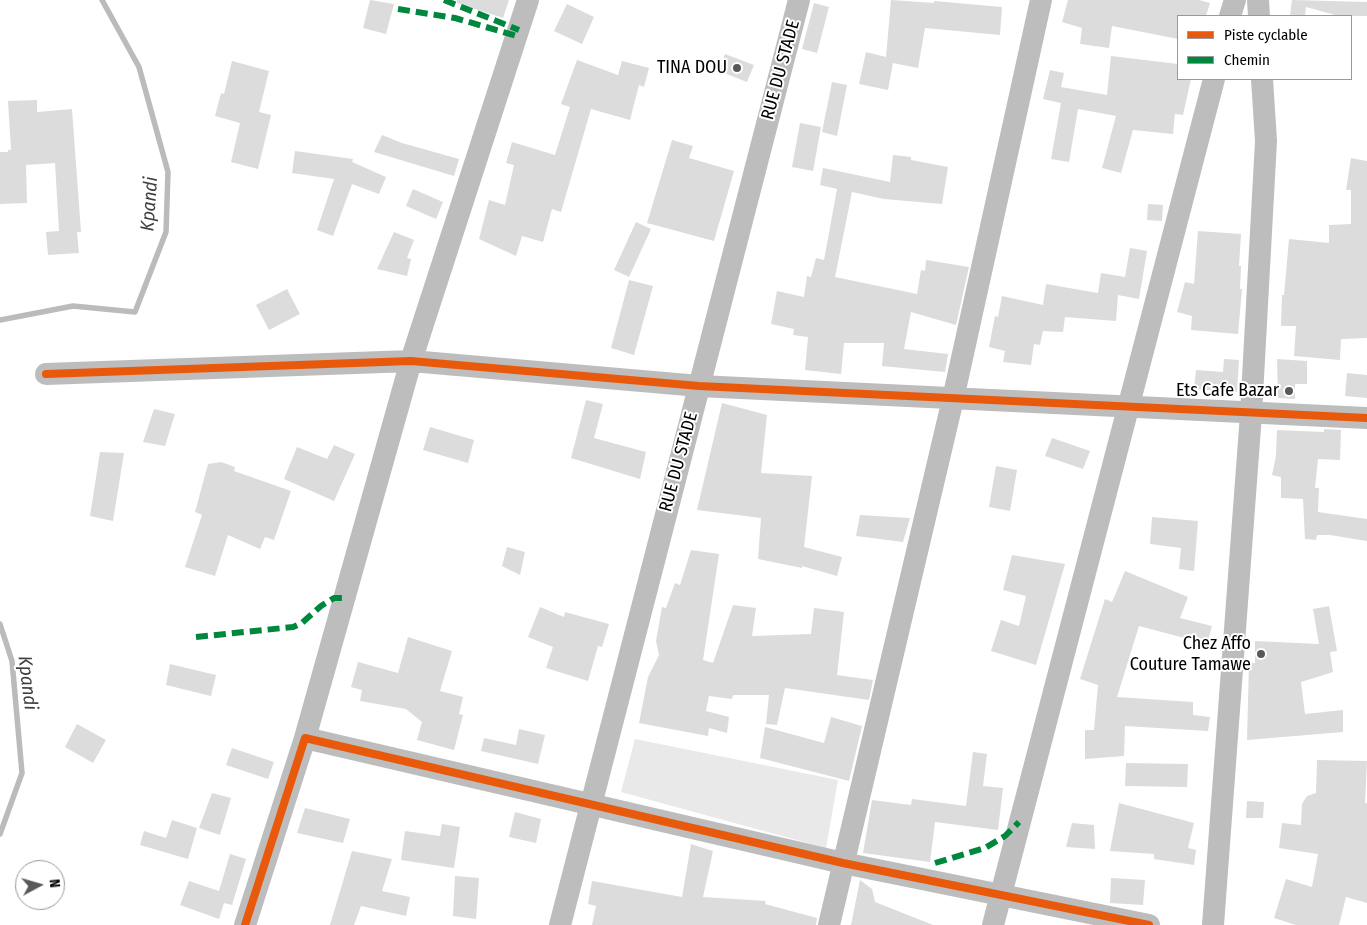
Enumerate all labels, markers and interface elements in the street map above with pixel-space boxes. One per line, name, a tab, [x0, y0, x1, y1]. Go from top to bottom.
legend	[1177, 15, 1352, 80]
street label: RUE DU STADE	[757, 18, 805, 122]
text: Piste cyclable	[1224, 26, 1308, 44]
text: Chemin	[1224, 51, 1270, 69]
place label: TINA DOU	[657, 57, 727, 79]
marker: TINA DOU	[731, 62, 743, 74]
water label: Kpandi	[137, 176, 163, 232]
place label: Ets Cafe Bazar	[1176, 380, 1279, 402]
marker: Ets Cafe Bazar	[1283, 385, 1295, 397]
street label: RUE DU STADE	[655, 410, 703, 514]
place label: Chez Affo Couture Tamawe	[1130, 633, 1251, 676]
marker: Chez Affo Couture Tamawe	[1255, 648, 1267, 660]
water label: Kpandi	[12, 654, 42, 712]
north arrow	[15, 860, 65, 910]
text: N	[46, 878, 63, 889]

